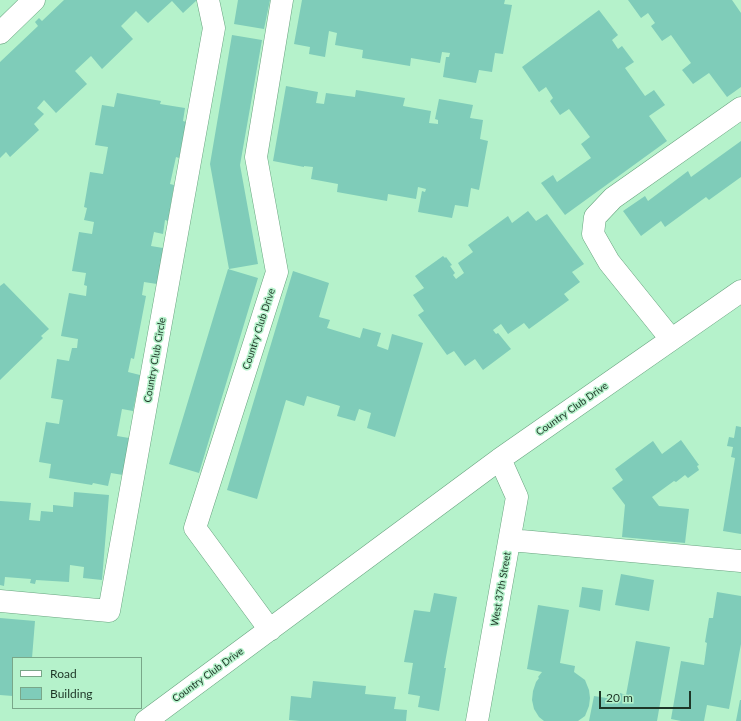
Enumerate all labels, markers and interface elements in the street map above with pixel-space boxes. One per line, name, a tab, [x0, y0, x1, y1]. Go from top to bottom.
street label: Country Club Drive	[240, 287, 278, 371]
street label: Country Club Circle	[142, 317, 168, 403]
street label: Country Club Drive	[534, 380, 610, 438]
street label: West 37th Street	[489, 551, 513, 627]
street label: Country Club Drive	[170, 645, 246, 705]
legend	[12, 657, 142, 709]
text: Road	[50, 666, 77, 681]
scale bar	[601, 683, 693, 709]
text: Building	[50, 686, 93, 701]
text: 20 m	[606, 690, 633, 705]

